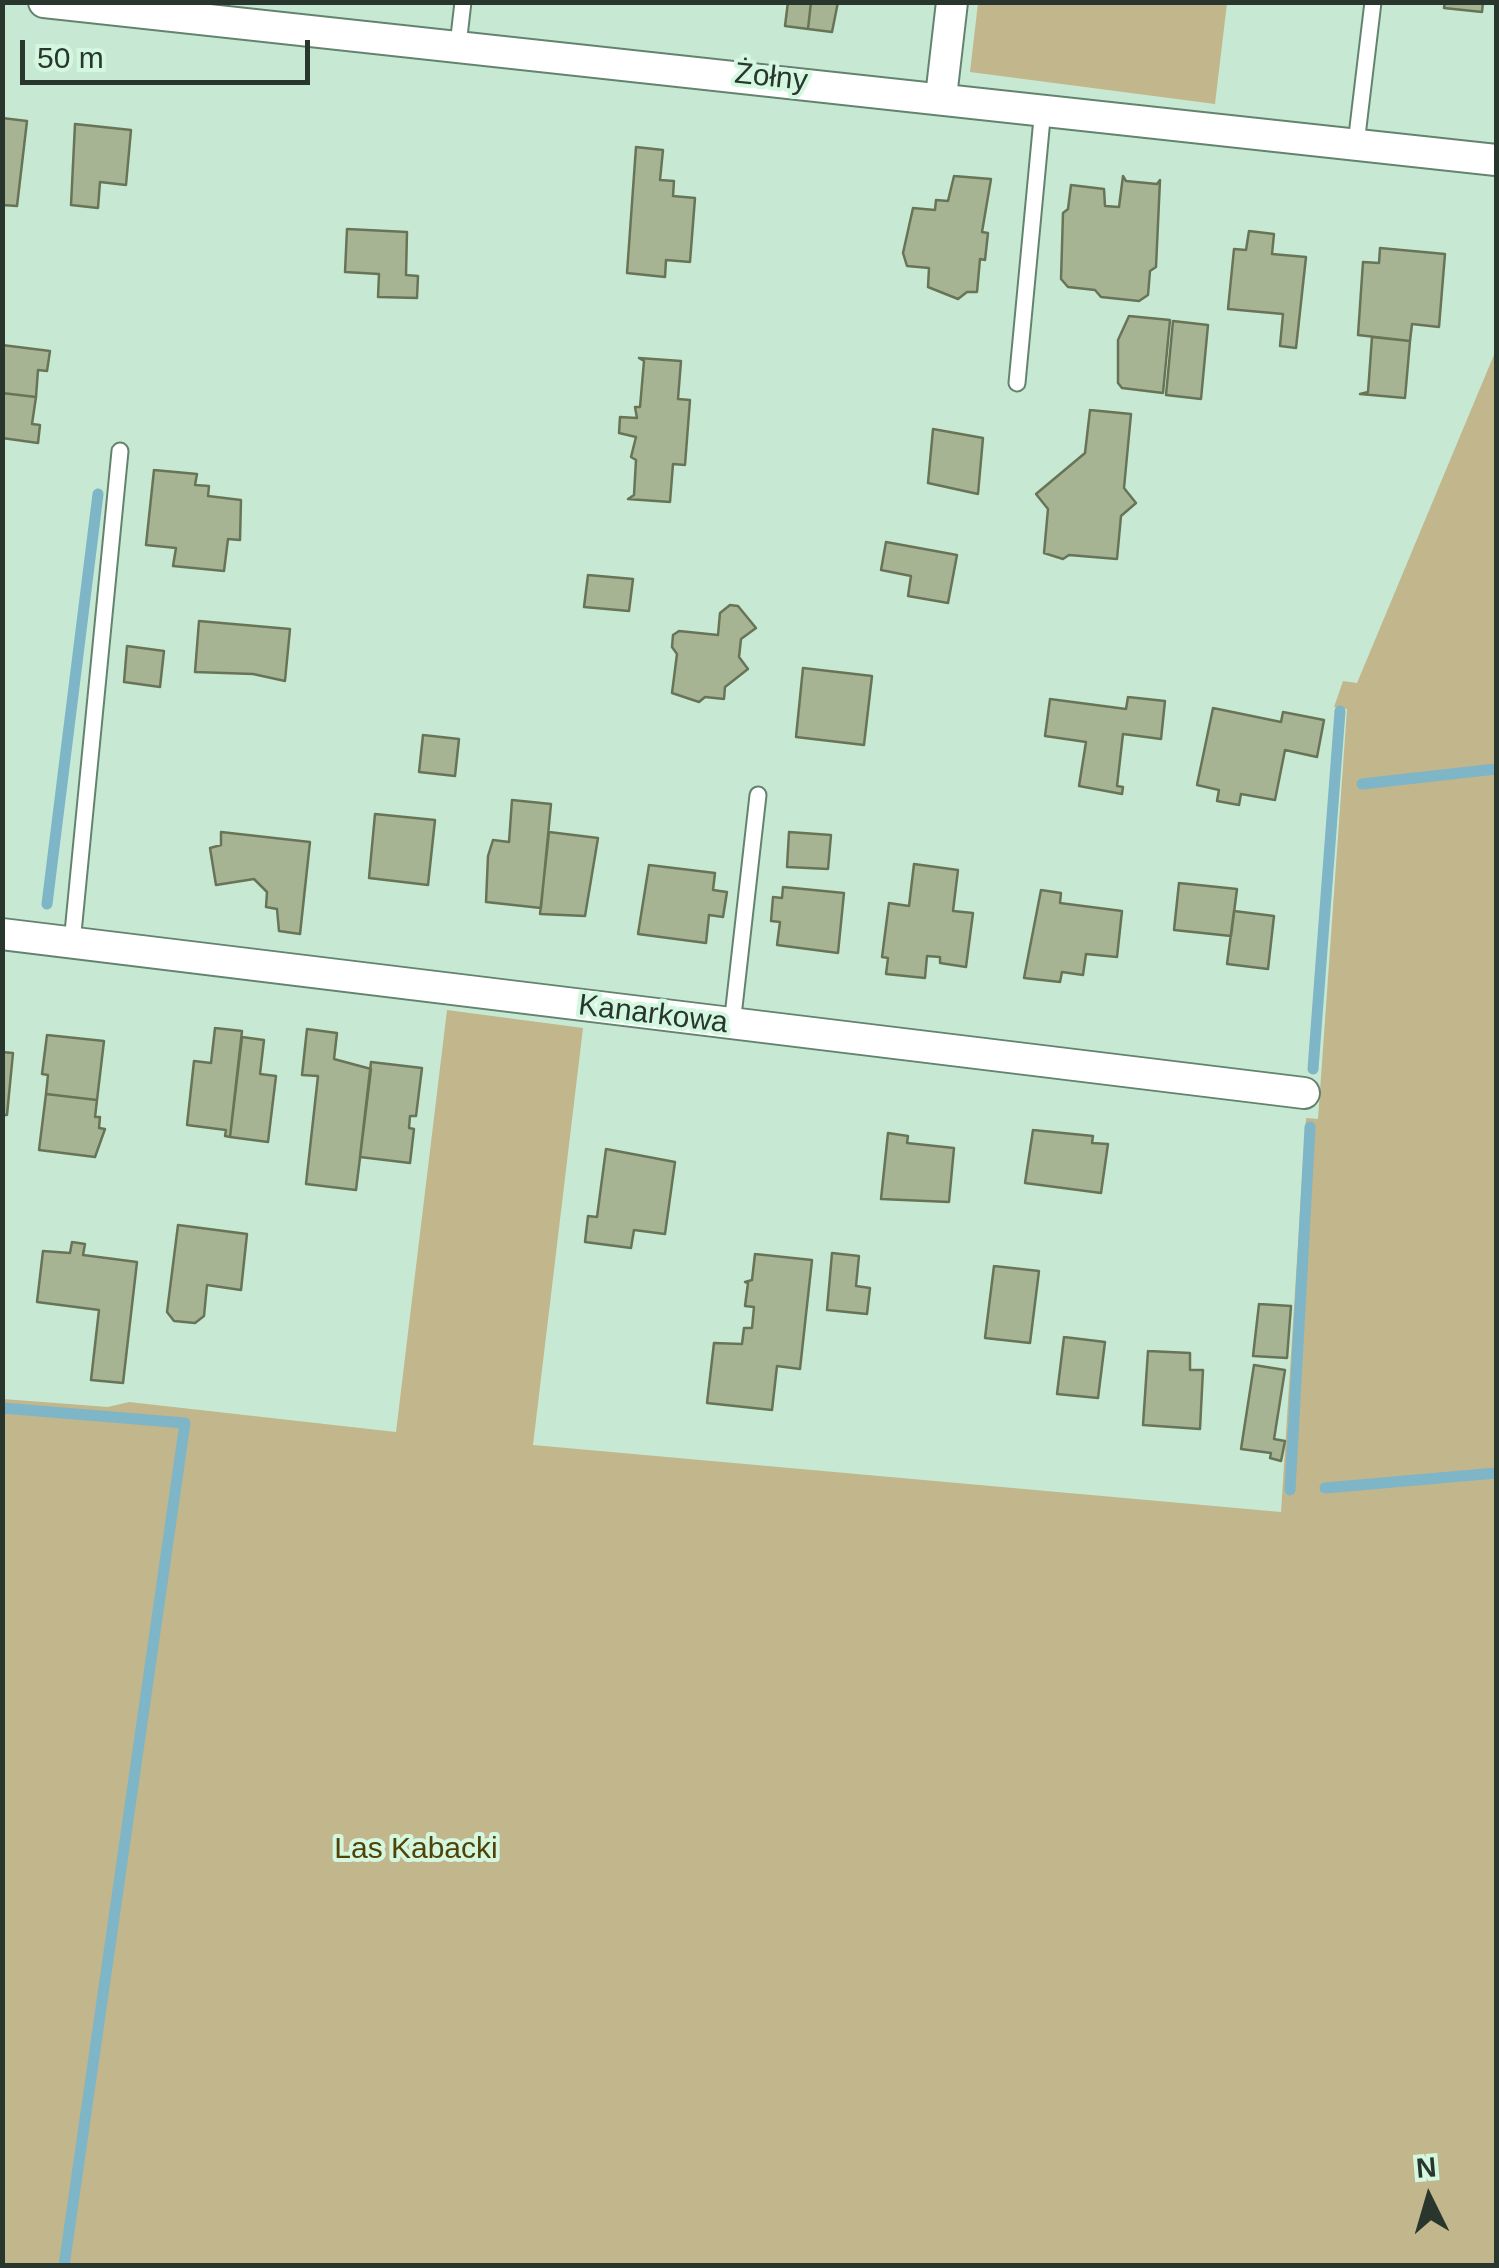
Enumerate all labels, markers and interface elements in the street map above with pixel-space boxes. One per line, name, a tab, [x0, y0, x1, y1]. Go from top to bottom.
scale bar	[25, 20, 315, 82]
text: 50 m	[37, 41, 104, 74]
street label: Żołny	[733, 56, 809, 100]
street label: Kanarkowa	[576, 988, 730, 1042]
park label: Las Kabacki	[334, 1832, 498, 1868]
north arrow	[1379, 2148, 1479, 2248]
text: N	[1415, 2151, 1438, 2184]

